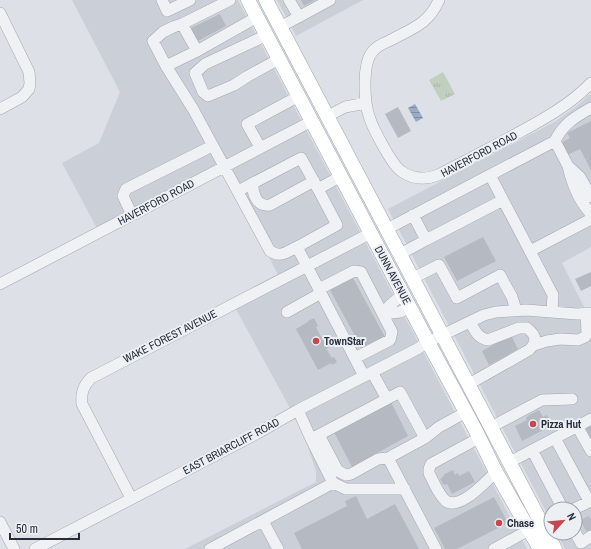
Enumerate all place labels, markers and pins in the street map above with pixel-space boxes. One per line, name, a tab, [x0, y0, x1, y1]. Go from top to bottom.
place label: TownStar	[324, 334, 365, 348]
marker: TownStar	[311, 336, 321, 346]
place label: Pizza Hut	[541, 417, 581, 431]
marker: Pizza Hut	[528, 419, 538, 429]
place label: Chase	[507, 516, 534, 530]
marker: Chase	[494, 518, 504, 528]

